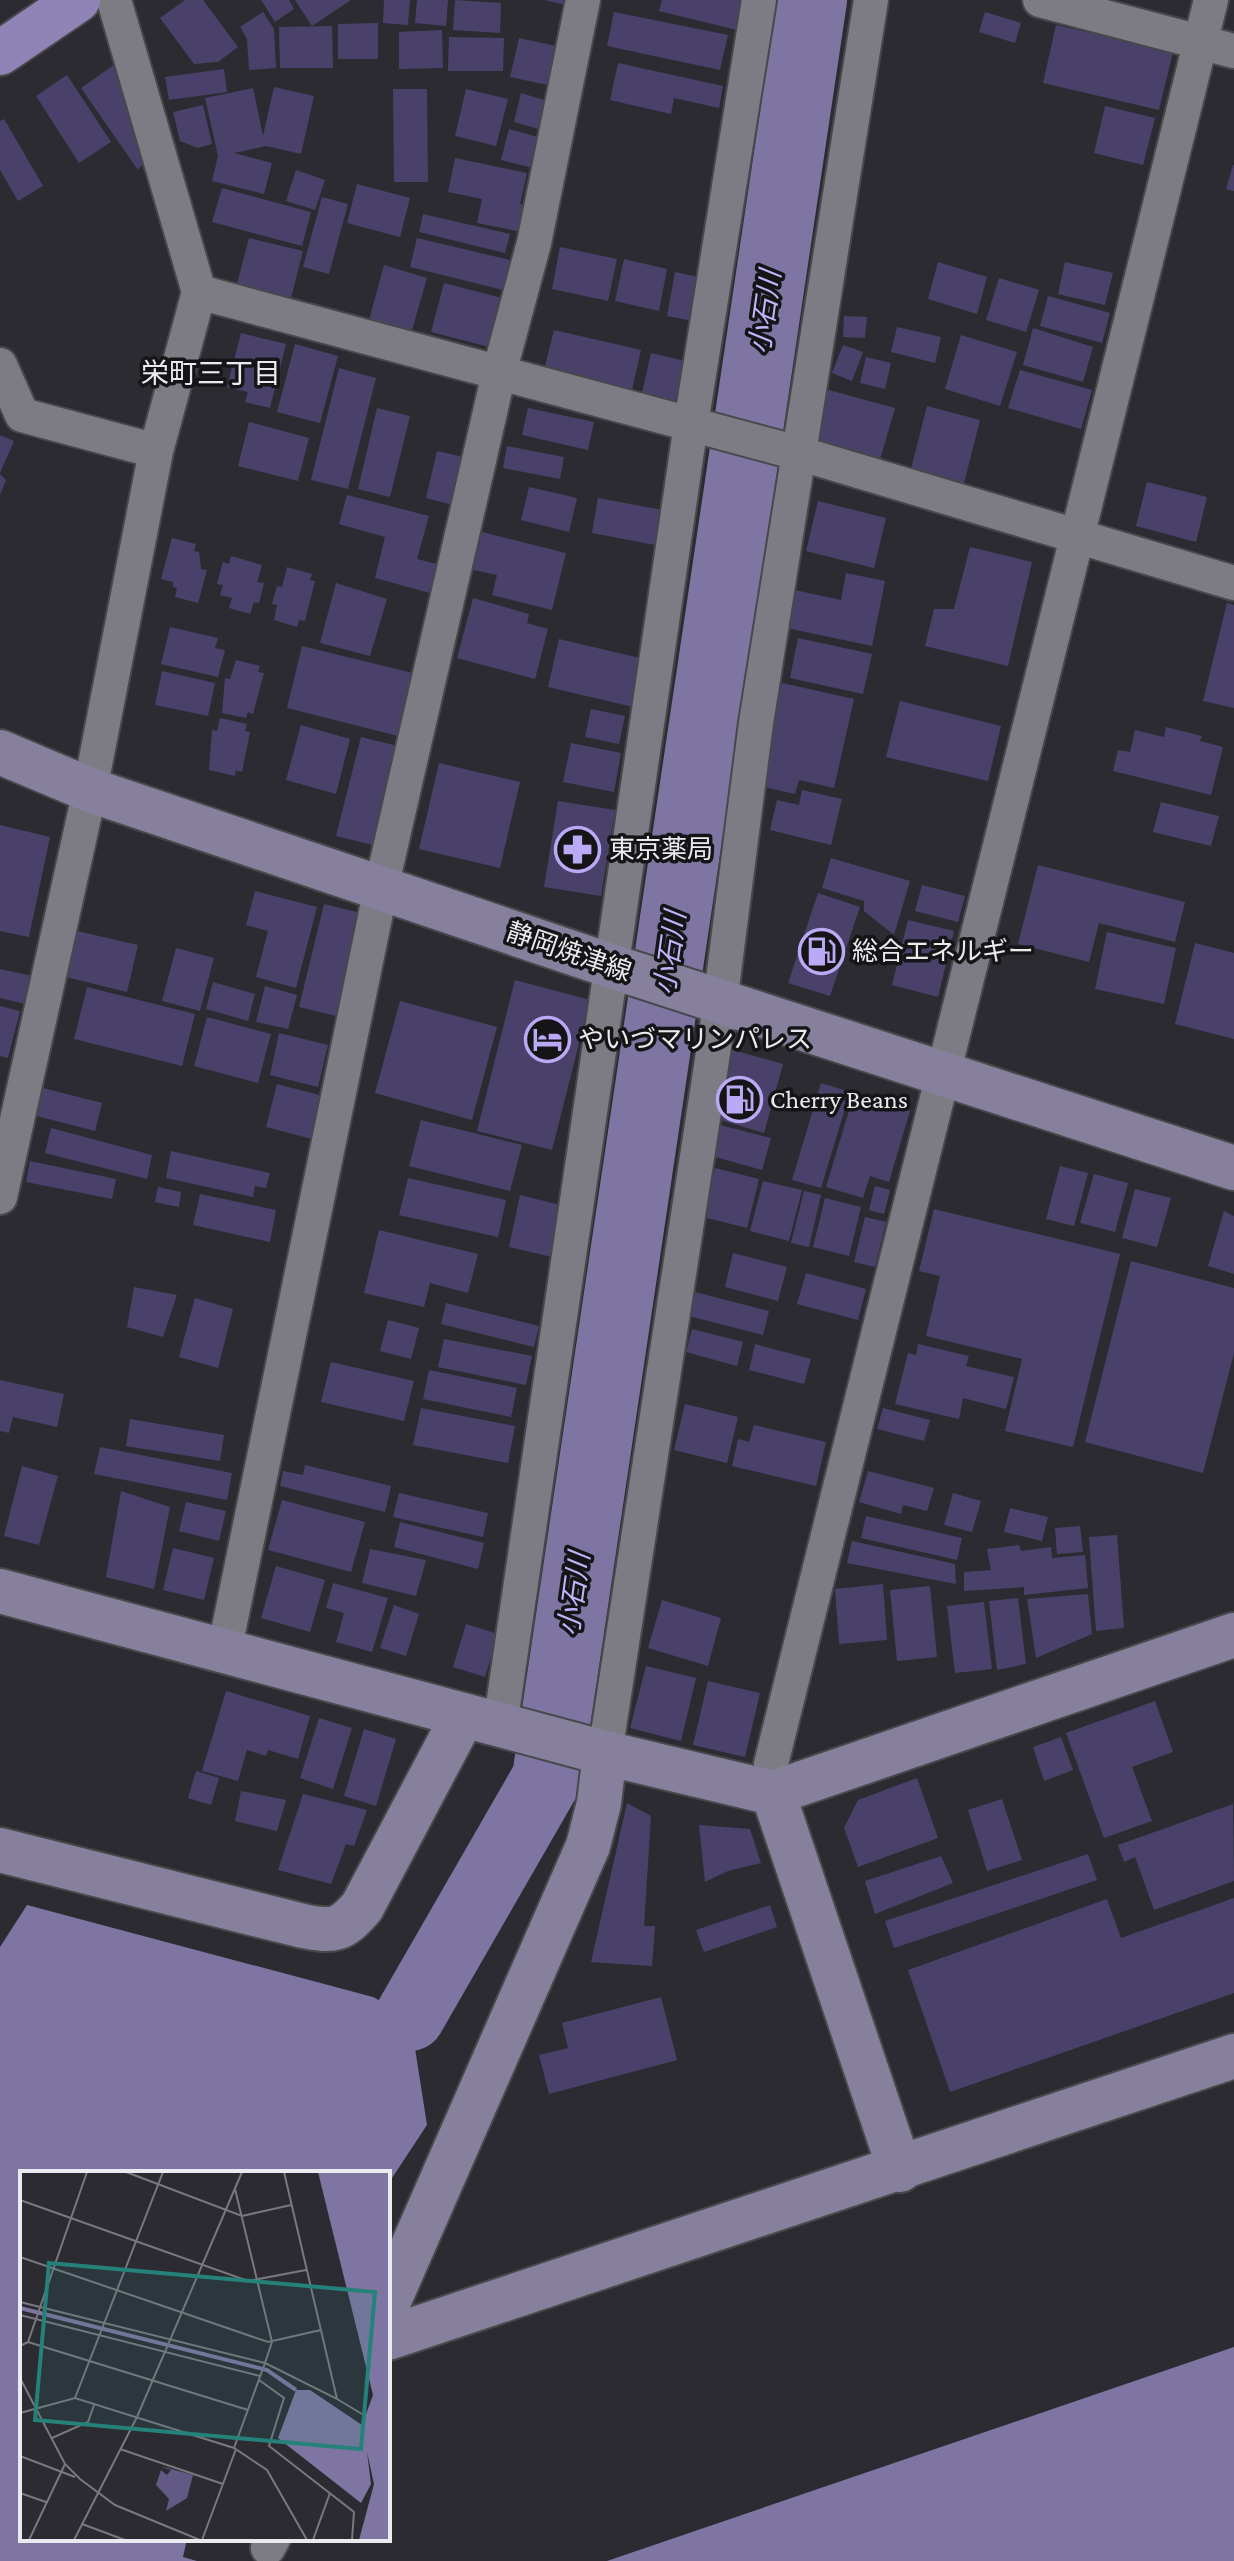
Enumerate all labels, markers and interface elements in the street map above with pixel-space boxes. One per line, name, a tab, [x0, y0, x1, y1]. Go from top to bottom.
water label: 小石川	[744, 265, 787, 356]
district label: 栄町三丁目	[141, 358, 281, 389]
pharmacy icon: 東京薬局	[554, 825, 602, 873]
place label: 東京薬局	[609, 835, 713, 864]
water label: 小石川	[649, 906, 692, 997]
street label: 静岡焼津線	[503, 917, 635, 987]
fuel station icon: 総合エネルギー	[797, 927, 845, 975]
place label: 総合エネルギー	[852, 937, 1034, 966]
hotel icon: やいづマリンパレス	[523, 1015, 571, 1063]
place label: やいづマリンパレス	[578, 1025, 812, 1054]
fuel station icon: Cherry Beans	[715, 1075, 763, 1123]
place label: Cherry Beans	[770, 1085, 908, 1114]
water label: 小石川	[553, 1547, 596, 1638]
inset map	[20, 2171, 390, 2541]

